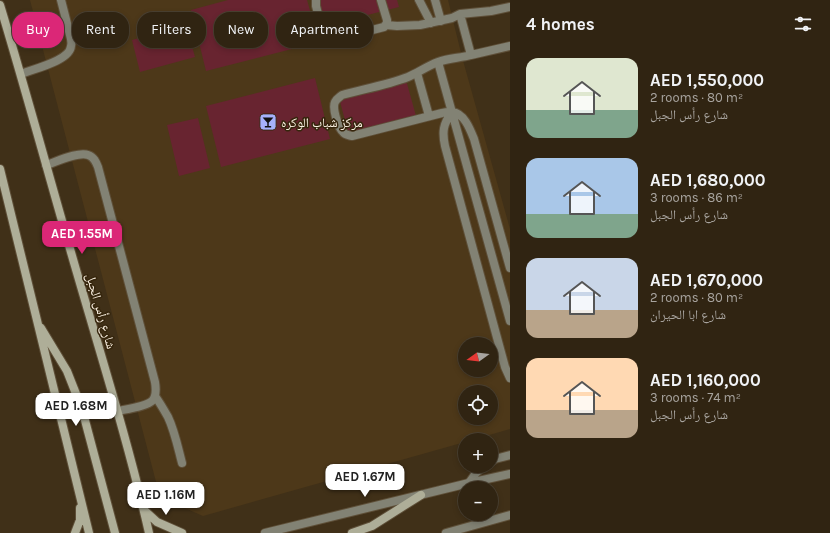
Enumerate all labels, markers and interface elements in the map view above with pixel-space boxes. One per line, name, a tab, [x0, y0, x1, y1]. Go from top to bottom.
chip: Buy	[12, 12, 64, 48]
chip: Rent	[72, 12, 129, 48]
chip: Filters	[137, 12, 206, 48]
chip: New	[214, 12, 268, 48]
chip: Apartment	[276, 12, 373, 48]
icon: filters	[792, 13, 814, 35]
text: 4 homes	[526, 14, 595, 34]
text: AED 1,550,000	[650, 70, 764, 90]
icon: home	[558, 74, 606, 122]
text: 2 rooms · 80 m²	[650, 90, 743, 105]
text: شارع رأس الجبل	[650, 107, 728, 122]
bar icon: مركز شباب الوكره	[258, 112, 278, 132]
place label: مركز شباب الوكره	[281, 115, 363, 131]
text: AED 1,680,000	[650, 170, 766, 190]
icon: home	[558, 174, 606, 222]
text: 3 rooms · 86 m²	[650, 190, 743, 205]
text: شارع رأس الجبل	[650, 207, 728, 222]
pin: AED 1.55M	[36, 221, 128, 255]
text: AED 1.55M	[51, 226, 113, 241]
text: AED 1,670,000	[650, 270, 763, 290]
street label: شارع رأس الجبل	[81, 271, 119, 351]
icon: home	[558, 274, 606, 322]
text: 2 rooms · 80 m²	[650, 290, 743, 305]
text: شارع ابا الحيران	[650, 307, 726, 322]
north arrow	[458, 337, 498, 377]
map controls	[458, 337, 498, 521]
text: AED 1,160,000	[650, 370, 761, 390]
icon: home	[558, 374, 606, 422]
button: locate	[458, 385, 498, 425]
text: 3 rooms · 74 m²	[650, 390, 741, 405]
pin: AED 1.68M	[30, 393, 122, 427]
text: AED 1.68M	[44, 398, 108, 413]
text: شارع رأس الجبل	[650, 407, 728, 422]
button: +	[458, 433, 498, 473]
pin: AED 1.67M	[319, 464, 411, 498]
text: AED 1.67M	[334, 469, 396, 484]
button: −	[458, 481, 498, 521]
pin: AED 1.16M	[120, 482, 212, 516]
text: AED 1.16M	[136, 487, 196, 502]

